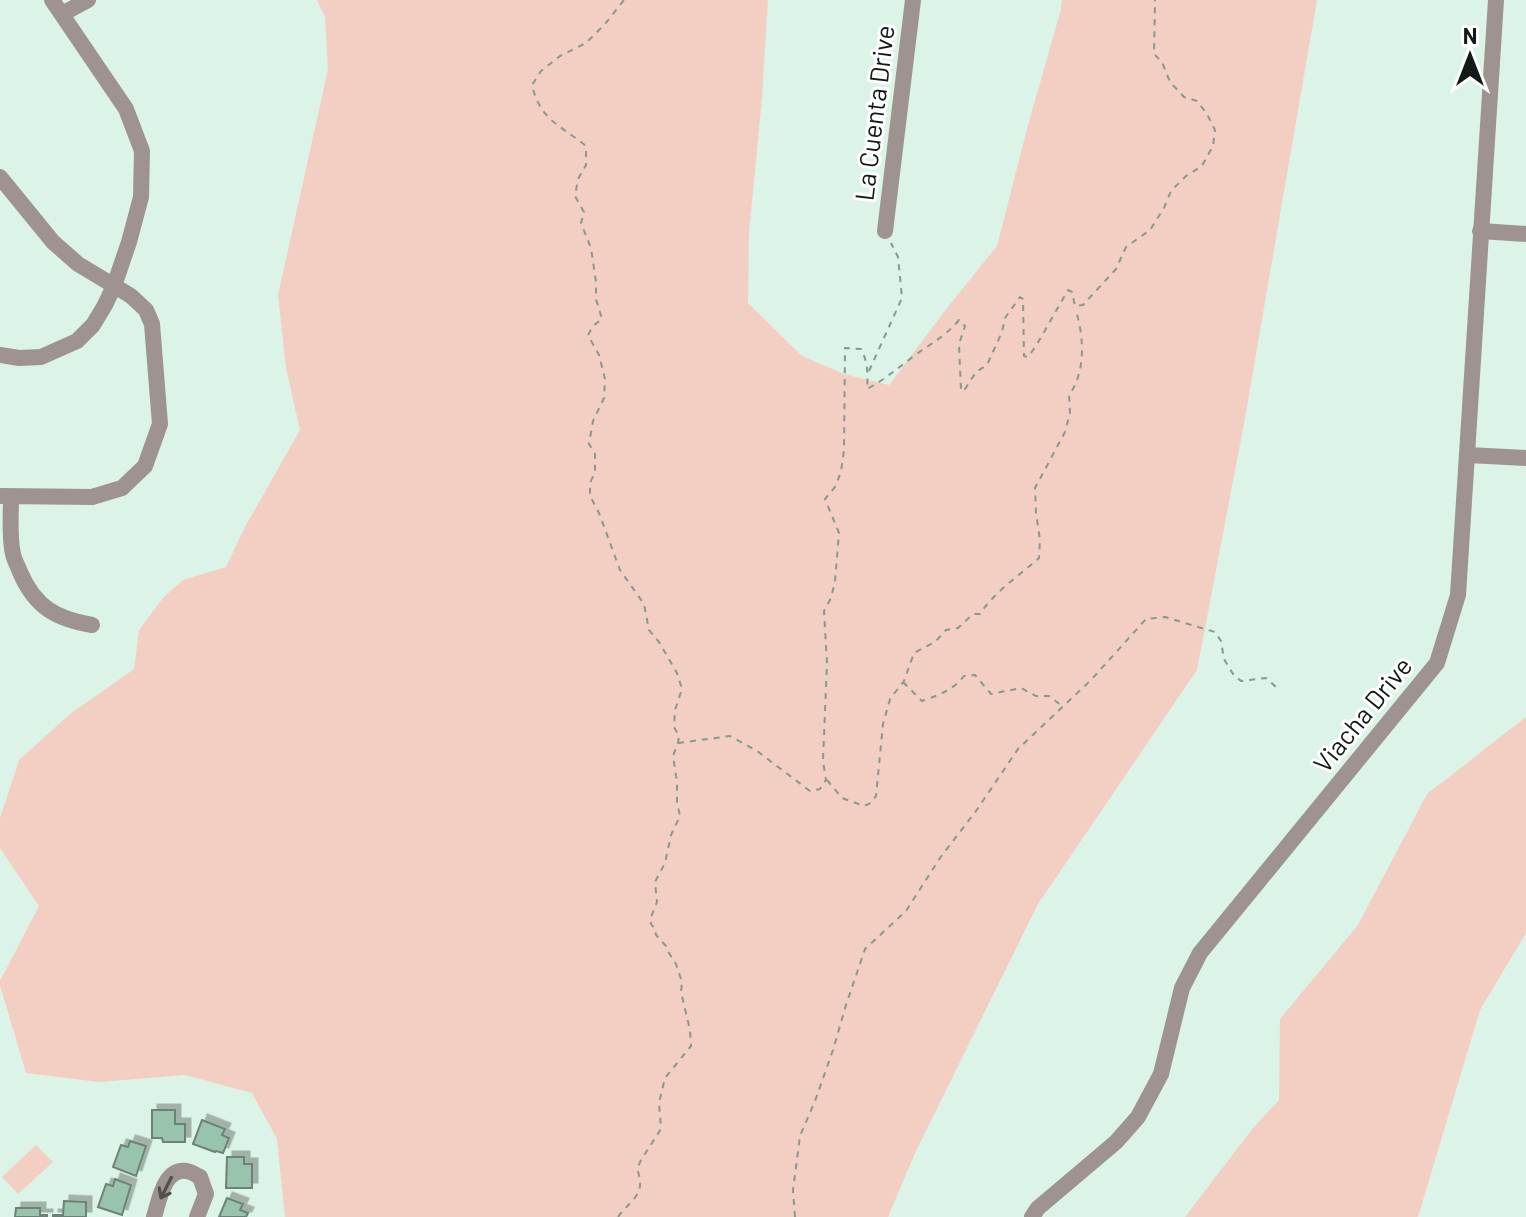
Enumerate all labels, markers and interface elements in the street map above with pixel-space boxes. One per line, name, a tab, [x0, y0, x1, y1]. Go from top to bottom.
north arrow	[1430, 16, 1510, 96]
text: N	[1463, 22, 1477, 48]
street label: La Cuenta Drive	[847, 23, 900, 202]
street label: Viacha Drive	[1306, 650, 1418, 778]
one-way arrow	[158, 1176, 173, 1199]

